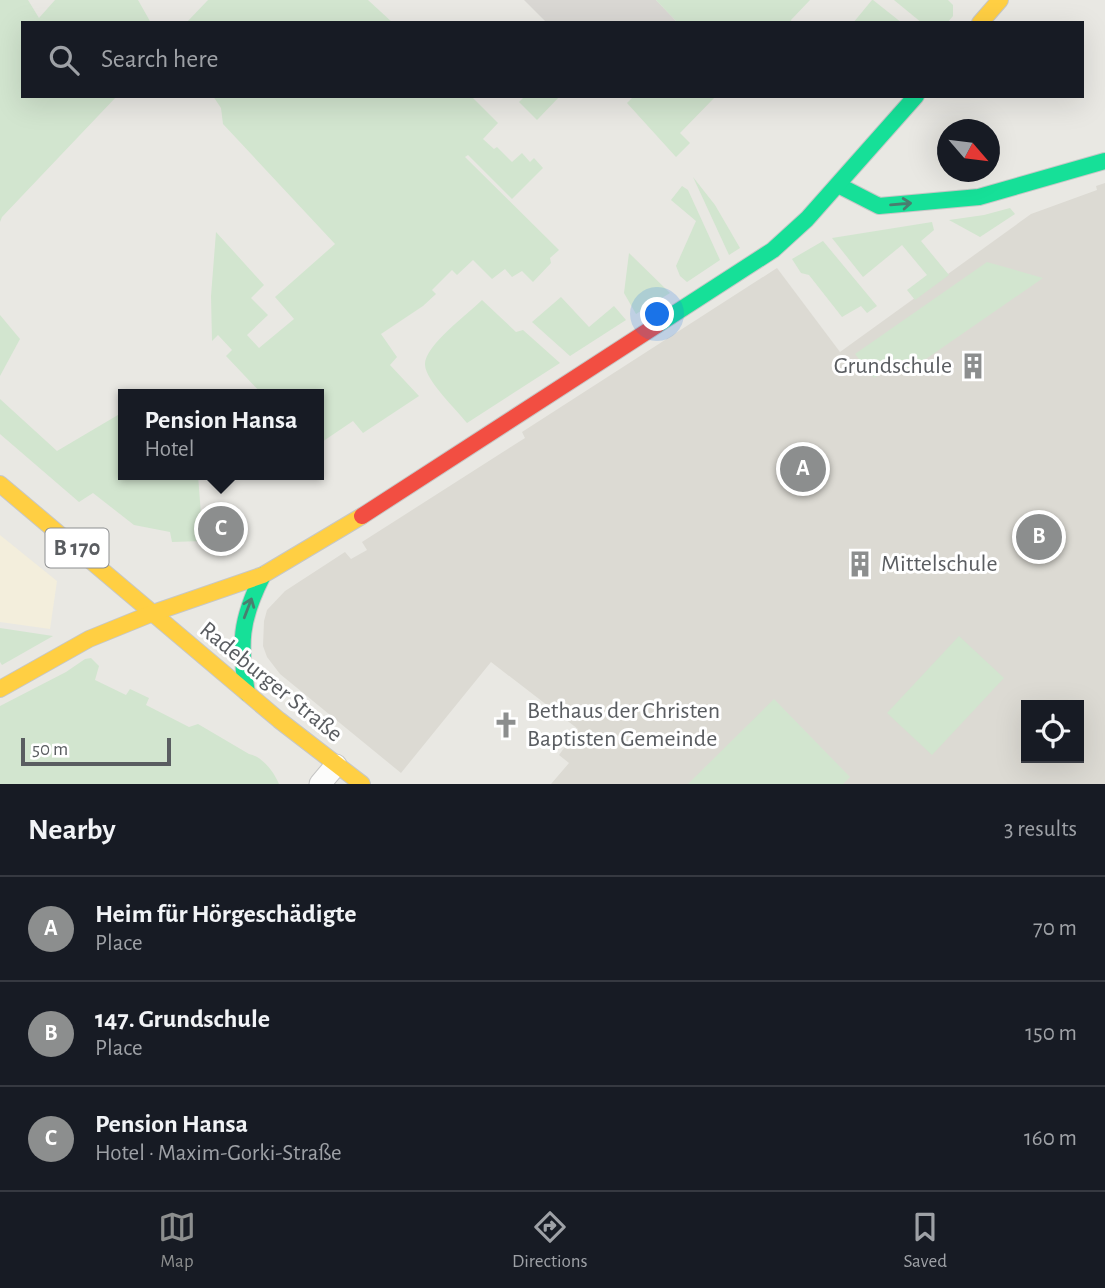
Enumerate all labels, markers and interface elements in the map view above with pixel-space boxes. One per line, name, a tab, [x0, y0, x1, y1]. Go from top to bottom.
search box	[21, 21, 1084, 98]
icon: search	[45, 41, 83, 79]
text: Search here	[101, 46, 219, 72]
north arrow	[937, 119, 1000, 182]
one-way arrow	[889, 197, 912, 210]
your location	[640, 297, 674, 331]
building icon: Grundschule	[958, 351, 988, 381]
place label: Grundschule	[834, 354, 952, 378]
popup	[118, 389, 324, 480]
text: Pension Hansa	[144, 407, 298, 433]
text: Hotel	[144, 438, 194, 461]
pin: A	[780, 443, 826, 495]
pin: C	[198, 503, 244, 555]
pin: B	[1016, 511, 1062, 563]
road number: B 170	[46, 528, 108, 568]
building icon: Mittelschule	[845, 549, 875, 579]
place label: Mittelschule	[881, 552, 998, 576]
one-way arrow	[243, 598, 256, 620]
street label: Radeburger Straße	[195, 617, 347, 747]
place label: Bethaus der Christen Baptisten Gemeinde	[527, 699, 720, 751]
map controls	[1021, 700, 1084, 763]
button: locate	[1021, 700, 1084, 763]
church icon: Bethaus der Christen Baptisten Gemeinde	[491, 710, 521, 740]
scale bar	[21, 735, 172, 767]
text: 50 m	[32, 740, 68, 759]
text: Nearby	[28, 815, 116, 845]
text: 3 results	[1004, 818, 1077, 841]
text: Heim für Hörgeschädigte	[95, 901, 356, 927]
text: A	[44, 917, 58, 940]
text: 70 m	[1033, 917, 1077, 940]
text: Place	[95, 932, 143, 955]
text: 147. Grundschule	[95, 1006, 270, 1032]
text: B	[44, 1022, 58, 1045]
text: 150 m	[1025, 1022, 1077, 1045]
text: Place	[95, 1037, 143, 1060]
text: Pension Hansa	[95, 1111, 248, 1137]
text: C	[45, 1127, 57, 1150]
text: 160 m	[1024, 1127, 1077, 1150]
text: Hotel · Maxim-Gorki-Straße	[95, 1142, 342, 1165]
tab: Map	[158, 1208, 196, 1273]
tab: Directions	[512, 1208, 588, 1273]
tab: Saved	[904, 1208, 947, 1273]

